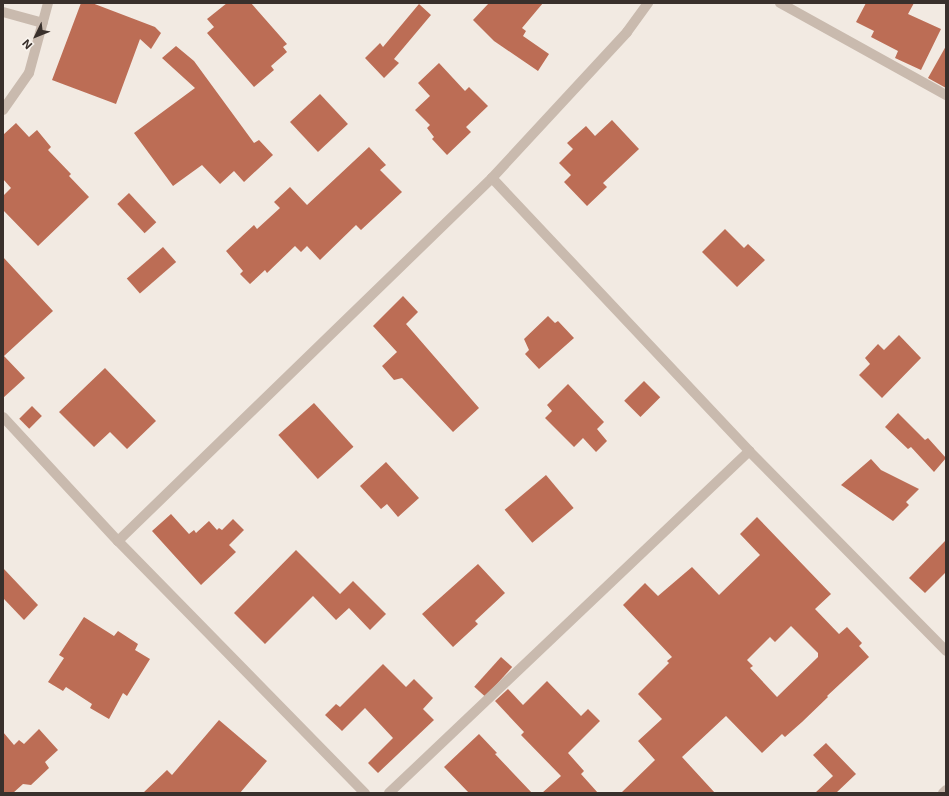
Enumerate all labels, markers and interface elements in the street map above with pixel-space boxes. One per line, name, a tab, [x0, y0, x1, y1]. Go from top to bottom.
north arrow	[16, 16, 56, 56]
text: N	[19, 36, 35, 52]

